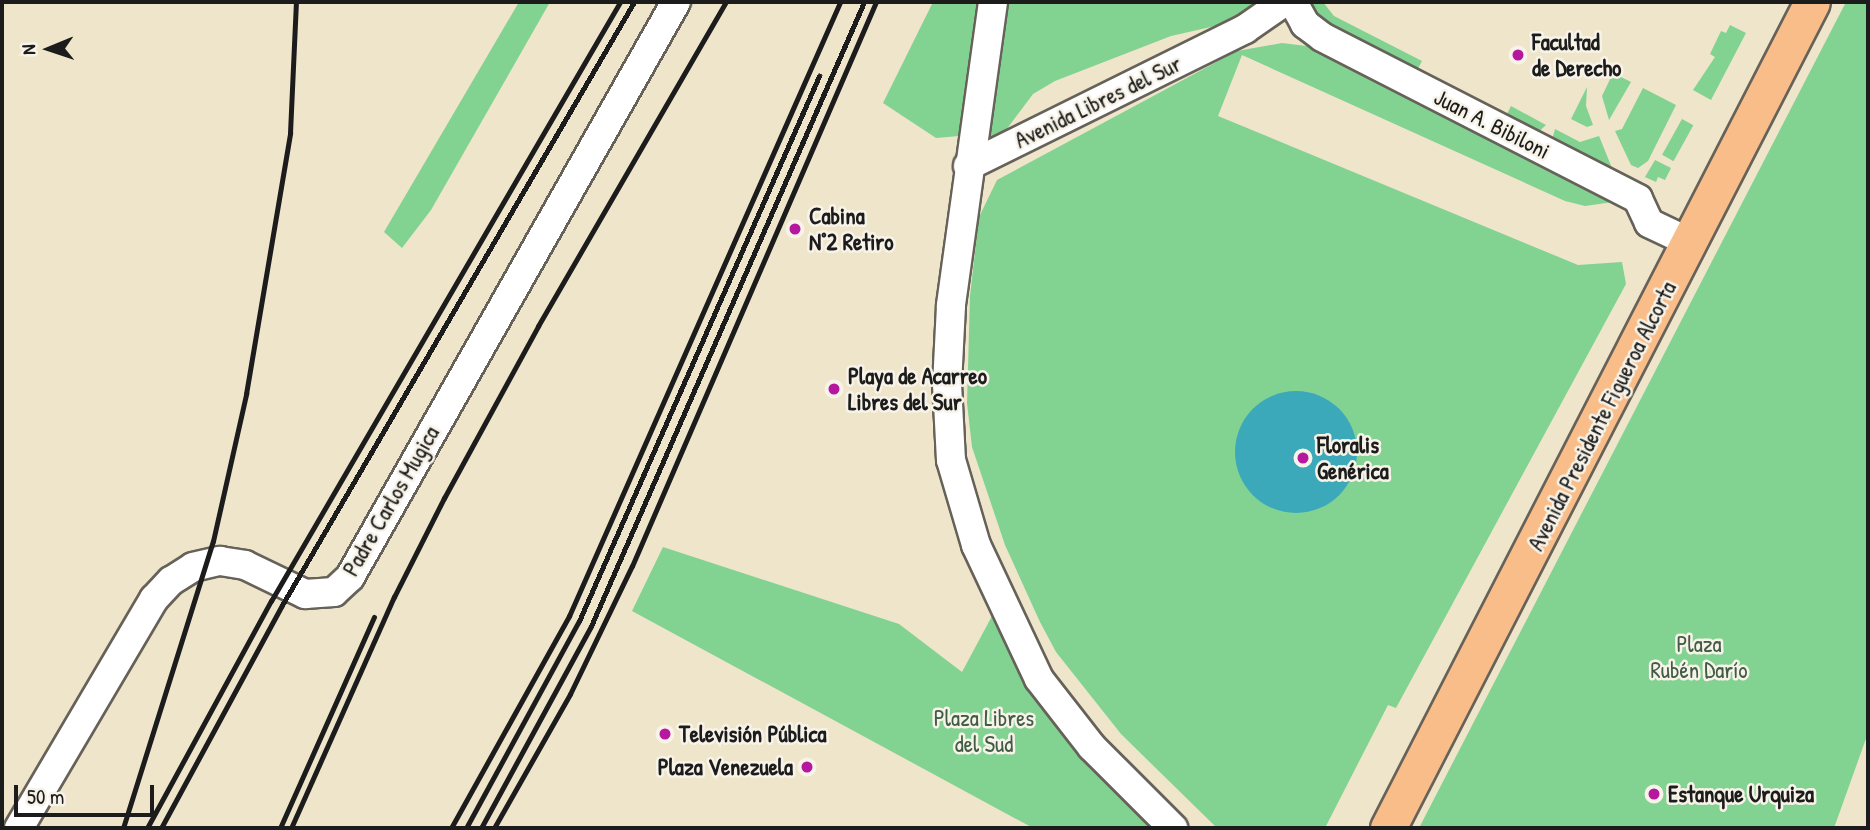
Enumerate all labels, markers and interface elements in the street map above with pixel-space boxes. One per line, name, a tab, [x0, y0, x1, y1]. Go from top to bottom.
north arrow	[14, 14, 84, 84]
place label: Facultad de Derecho	[1532, 28, 1621, 82]
text: N	[15, 44, 41, 55]
marker: Facultad de Derecho	[1510, 47, 1526, 63]
street label: Avenida Libres del Sur	[1010, 50, 1186, 154]
street label: Juan A. Bibiloni	[1430, 83, 1554, 165]
place label: Cabina N°2 Retiro	[809, 202, 893, 256]
marker: Cabina N°2 Retiro	[787, 221, 803, 237]
street label: Avenida Presidente Figueroa Alcorta	[1522, 277, 1682, 555]
place label: Playa de Acarreo Libres del Sur	[848, 362, 987, 416]
marker: Playa de Acarreo Libres del Sur	[826, 381, 842, 397]
street label: Padre Carlos Mugica	[337, 421, 445, 581]
place label: Floralis Genérica	[1317, 431, 1389, 485]
marker: Floralis Genérica	[1295, 450, 1311, 466]
park label: Plaza Rubén Darío	[1650, 630, 1748, 684]
park label: Plaza Libres del Sud	[934, 704, 1034, 758]
place label: Televisión Pública	[679, 720, 826, 748]
marker: Televisión Pública	[657, 726, 673, 742]
place label: Plaza Venezuela	[658, 753, 793, 781]
marker: Plaza Venezuela	[799, 759, 815, 775]
scale bar	[18, 770, 158, 814]
place label: Estanque Urquiza	[1668, 780, 1814, 808]
text: 50 m	[27, 782, 64, 811]
marker: Estanque Urquiza	[1646, 786, 1662, 802]

